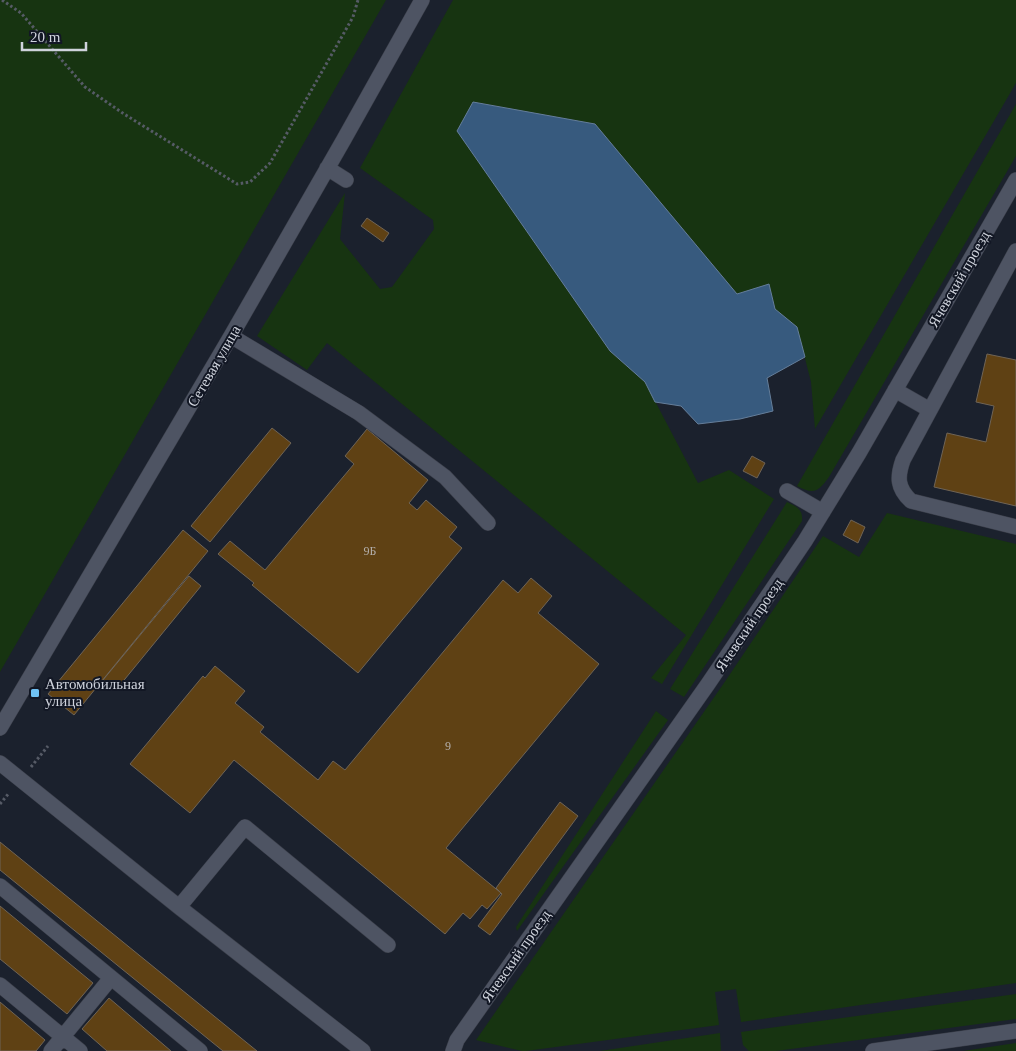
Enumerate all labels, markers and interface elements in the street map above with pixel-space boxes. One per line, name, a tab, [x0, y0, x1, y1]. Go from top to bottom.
scale bar	[22, 20, 86, 52]
text: 20 m	[30, 29, 61, 45]
street label: Ячевский проезд	[925, 228, 993, 330]
street label: Сетевая улица	[184, 322, 244, 410]
house number: 9Б	[364, 544, 377, 558]
street label: Ячевский проезд	[712, 575, 786, 674]
place label: Автомобильная улица	[45, 676, 145, 709]
marker: Автомобильная улица	[29, 687, 41, 699]
house number: 9	[445, 739, 451, 753]
street label: Ячевский проезд	[478, 907, 554, 1005]

